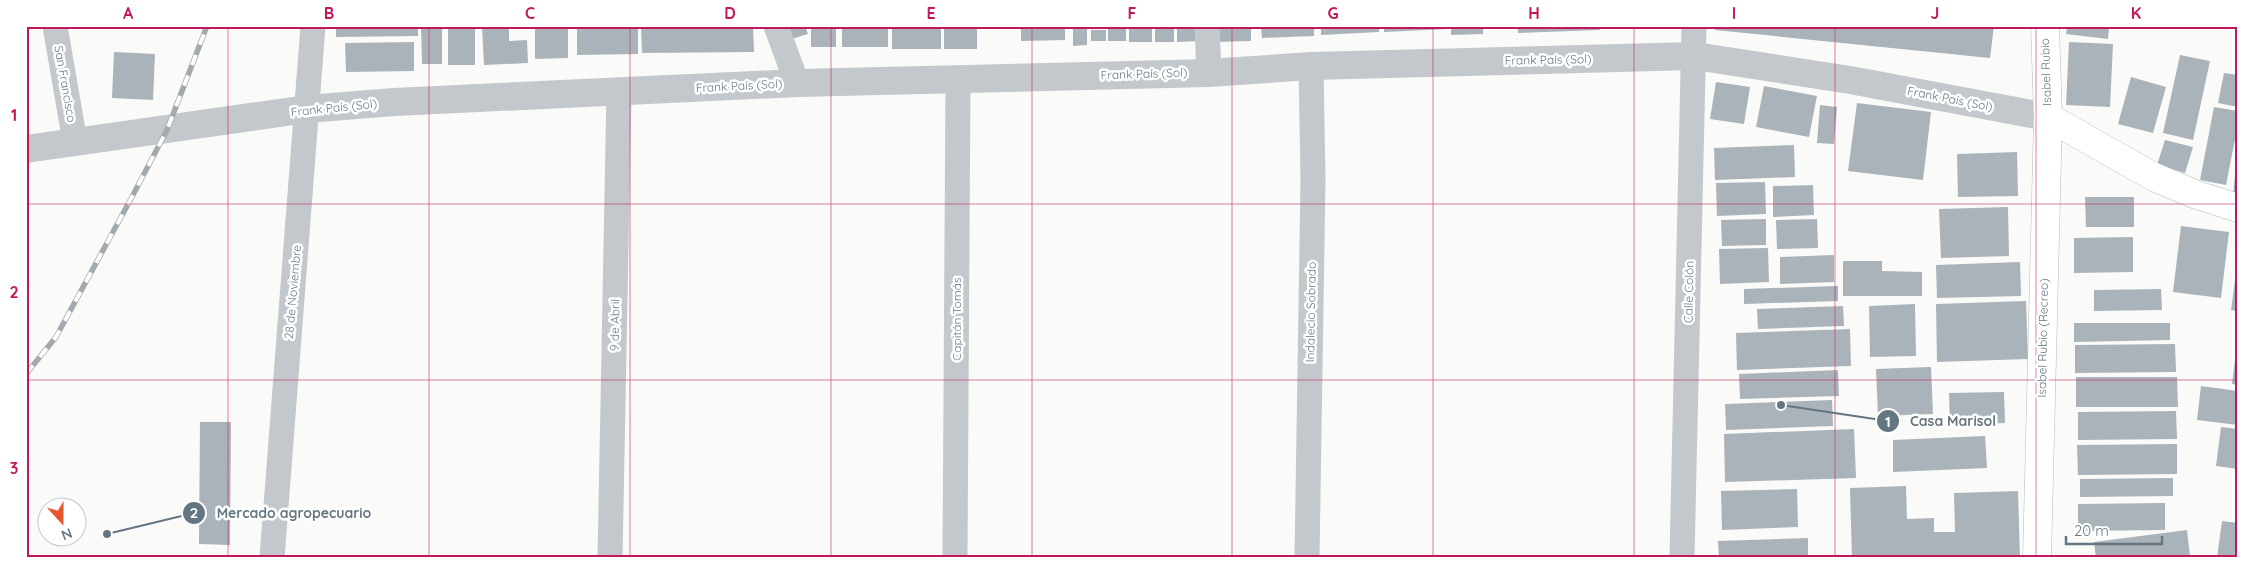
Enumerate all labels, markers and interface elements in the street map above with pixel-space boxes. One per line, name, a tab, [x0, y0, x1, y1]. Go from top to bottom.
text: A	[123, 3, 134, 23]
text: B	[324, 3, 334, 23]
text: C	[525, 3, 535, 23]
text: D	[724, 3, 736, 23]
text: E	[926, 3, 936, 23]
text: F	[1128, 3, 1137, 23]
text: G	[1327, 3, 1339, 23]
text: H	[1528, 3, 1540, 23]
text: I	[1732, 3, 1736, 23]
text: J	[1931, 3, 1939, 23]
text: K	[2131, 3, 2141, 23]
street label: Isabel Rubio	[2037, 38, 2054, 106]
street label: San Francisco	[51, 44, 80, 123]
street label: Frank País (Sol)	[1505, 51, 1591, 68]
street label: Frank País (Sol)	[1100, 64, 1188, 83]
street label: Frank País (Sol)	[695, 76, 783, 95]
street label: Frank País (Sol)	[1906, 83, 1994, 114]
street label: Frank País (Sol)	[290, 96, 378, 119]
text: 1	[11, 105, 17, 125]
street label: 28 de Noviembre	[281, 244, 304, 340]
street label: Indalecio Sobrado	[1302, 261, 1319, 362]
street label: Calle Colón	[1680, 261, 1697, 323]
street label: Capitán Tomás	[949, 277, 964, 361]
street label: Isabel Rubio (Recreo)	[2034, 278, 2051, 398]
text: 2	[9, 282, 19, 302]
street label: 9 de Abril	[607, 299, 622, 351]
callout: Casa Marisol	[1875, 407, 2006, 436]
text: 1	[1885, 412, 1891, 431]
text: Casa Marisol	[1910, 412, 1996, 430]
text: 3	[10, 458, 18, 478]
north arrow	[38, 496, 88, 546]
callout: Mercado agropecuario	[181, 499, 381, 528]
text: 2	[190, 503, 198, 522]
text: Mercado agropecuario	[217, 504, 372, 522]
scale bar	[2066, 514, 2163, 546]
text: 20 m	[2074, 521, 2109, 540]
text: N	[59, 524, 75, 544]

